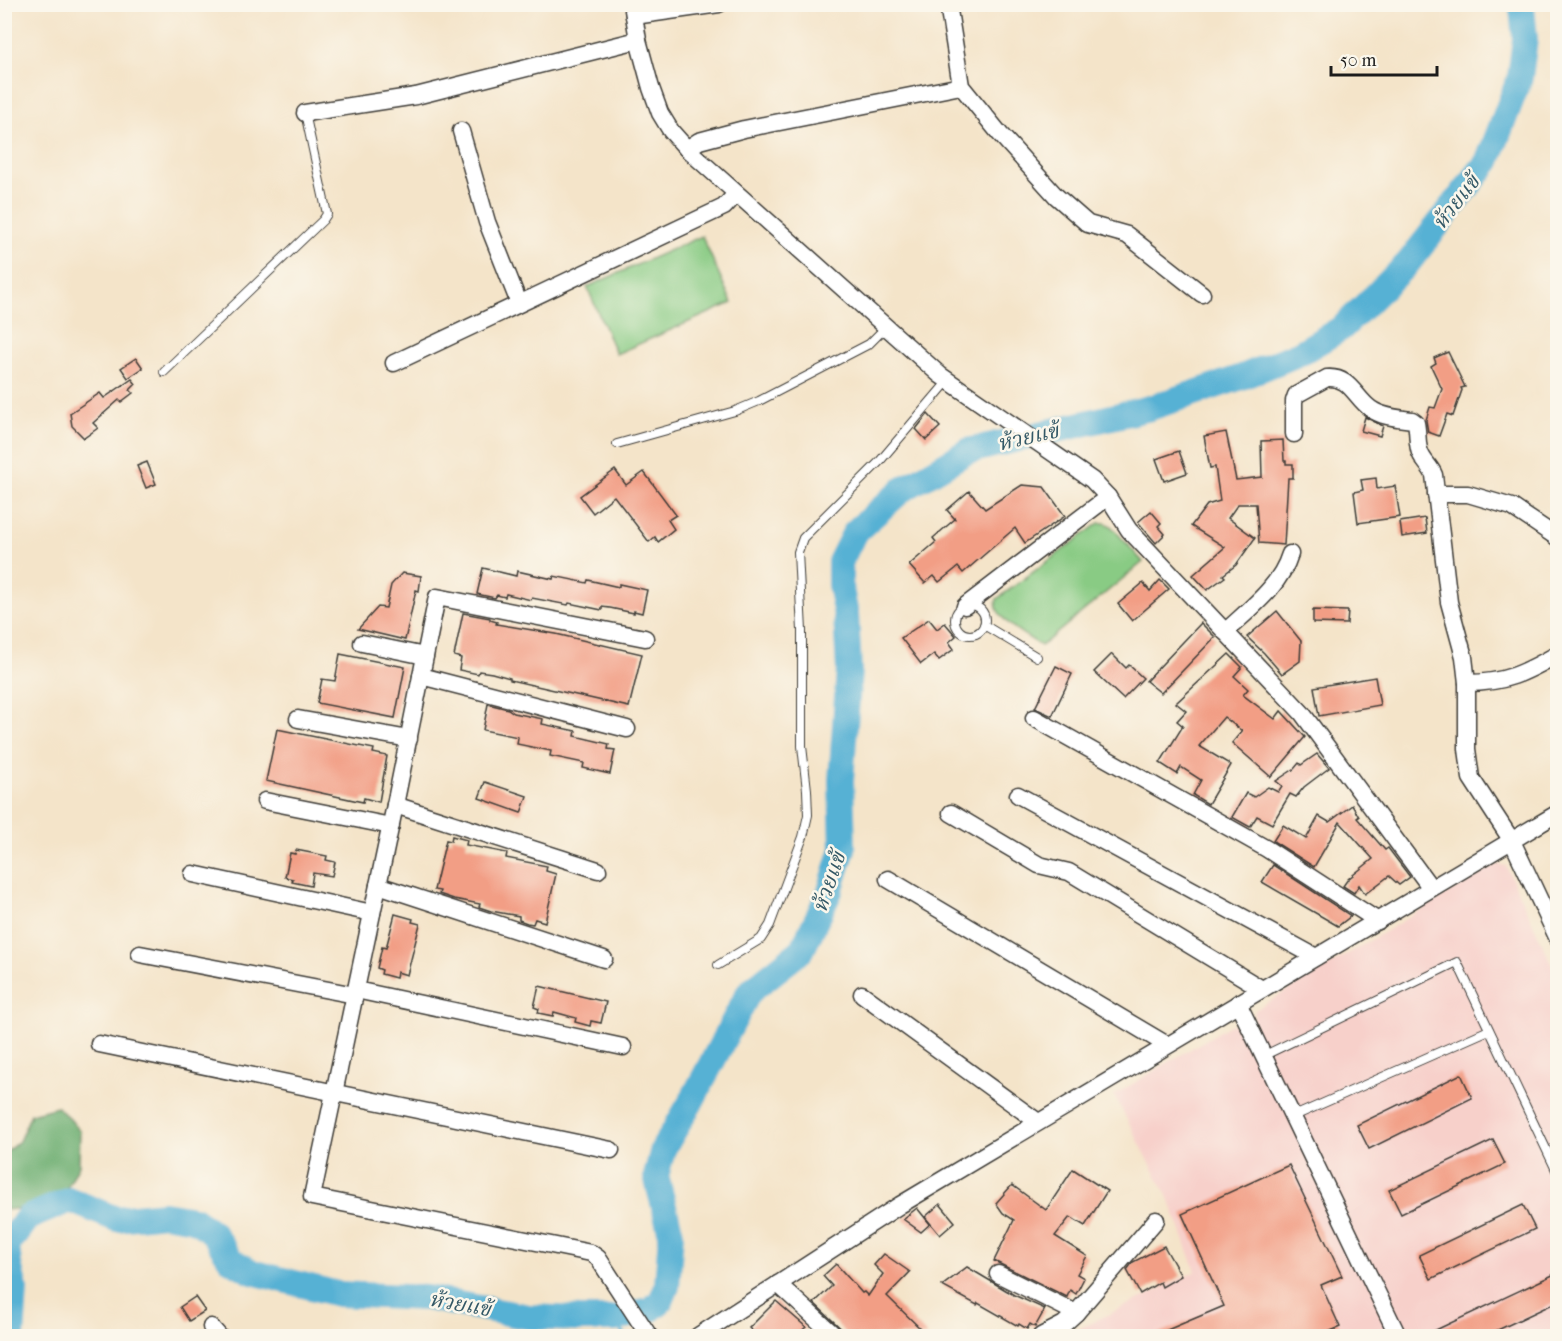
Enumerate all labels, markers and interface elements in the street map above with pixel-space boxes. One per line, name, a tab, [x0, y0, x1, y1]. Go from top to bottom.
scale bar	[1331, 39, 1438, 77]
text: 50 m	[1340, 50, 1377, 71]
water label: ห้วยแข้	[1427, 167, 1487, 234]
water label: ห้วยแข้	[995, 417, 1065, 456]
water label: ห้วยแข้	[808, 845, 852, 915]
water label: ห้วยแข้	[427, 1287, 497, 1322]

